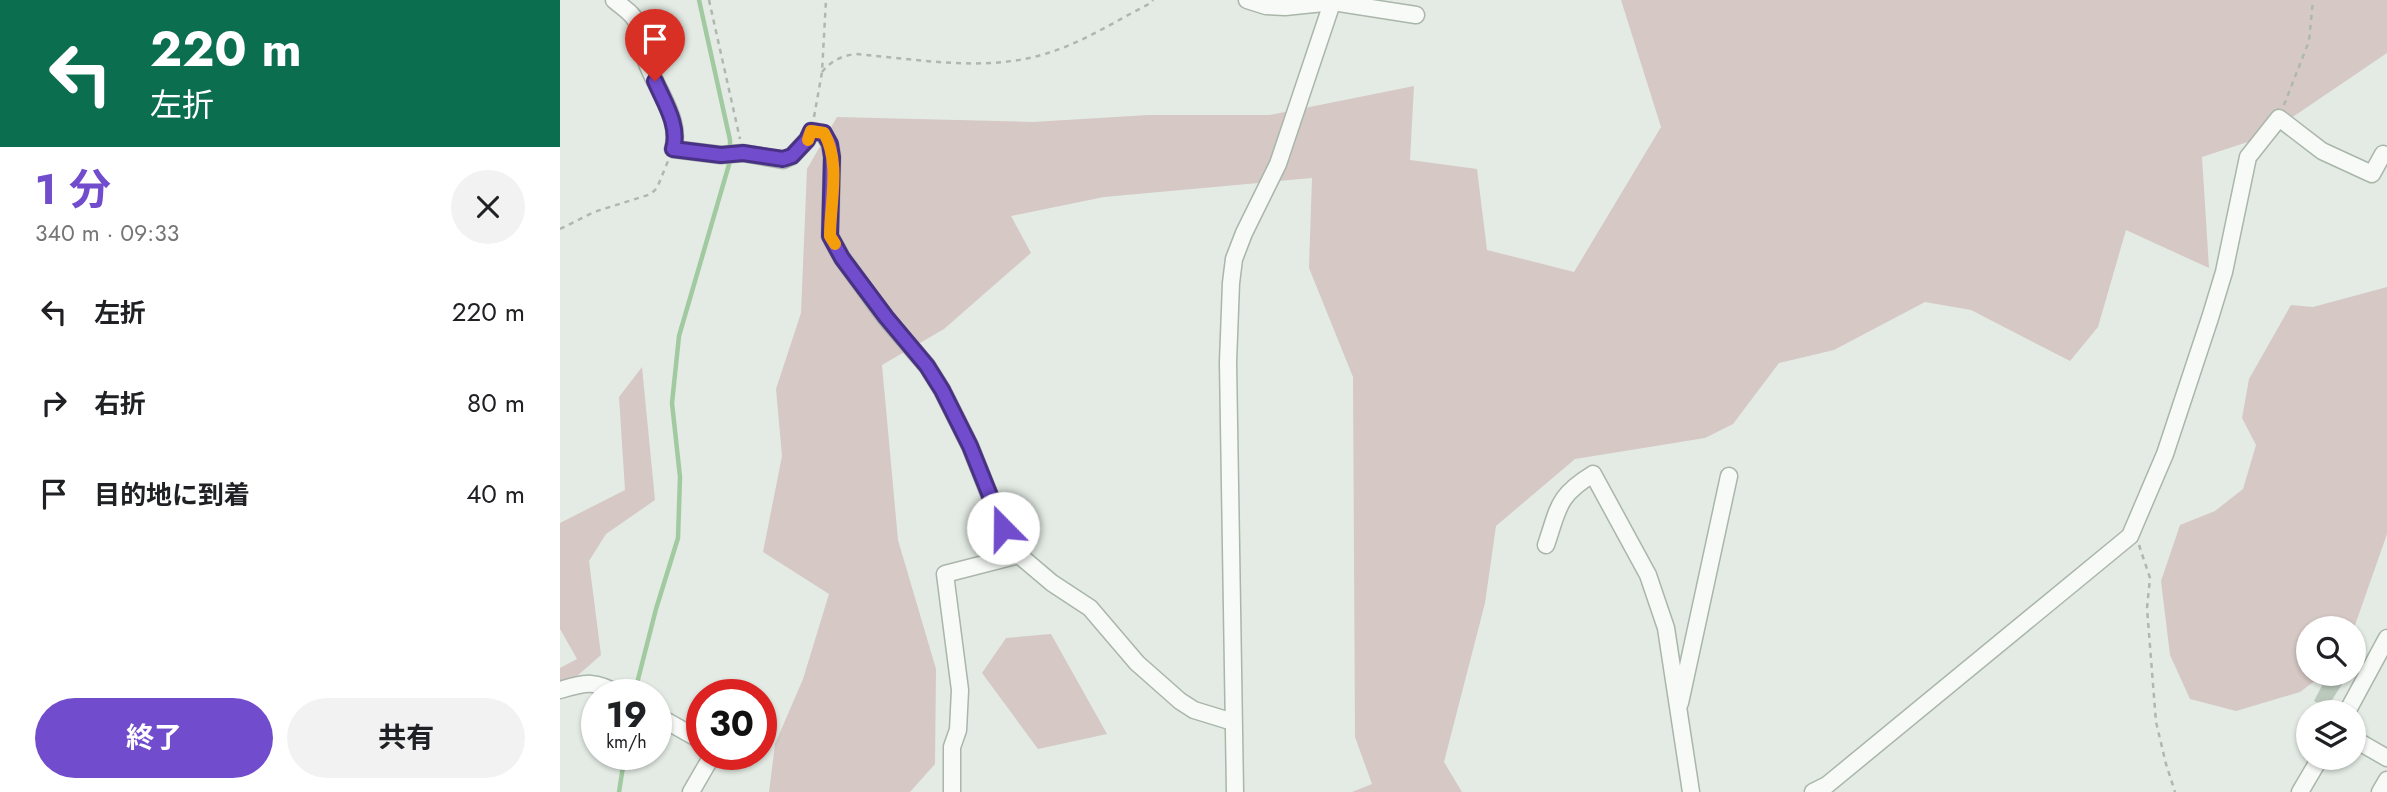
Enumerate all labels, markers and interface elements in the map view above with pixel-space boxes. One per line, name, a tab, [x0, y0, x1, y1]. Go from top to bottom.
pin	[625, 9, 685, 81]
text: 220 m	[150, 14, 302, 84]
icon: arrive	[636, 20, 674, 58]
icon: left	[35, 28, 126, 119]
text: 左折	[150, 82, 214, 128]
text: 1 分	[35, 159, 111, 220]
button: close	[451, 170, 525, 244]
text: 340 m · 09:33	[35, 216, 179, 250]
icon: left	[35, 293, 73, 331]
text: 220 m	[452, 293, 525, 331]
text: 左折	[94, 294, 146, 332]
icon: right	[35, 384, 73, 422]
text: 80 m	[467, 384, 525, 422]
text: 右折	[94, 385, 146, 423]
icon: arrive	[35, 475, 73, 513]
text: 40 m	[466, 475, 525, 513]
text: 目的地に到着	[94, 476, 250, 514]
position arrow	[966, 491, 1040, 565]
map controls	[2296, 616, 2366, 770]
button: search	[2296, 616, 2366, 686]
speed limit sign: 30	[686, 679, 777, 770]
text: 19	[606, 690, 647, 740]
button: 終了	[35, 698, 273, 778]
button: 共有	[287, 698, 525, 778]
button: layers	[2296, 700, 2366, 770]
text: km/h	[606, 729, 647, 755]

